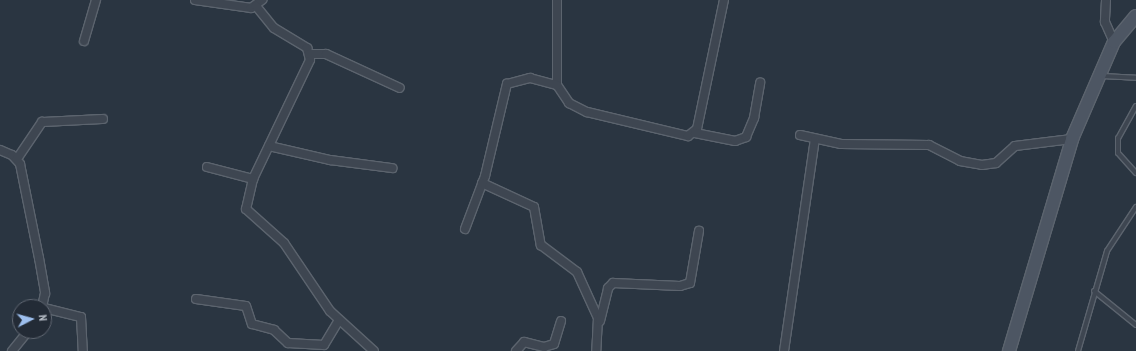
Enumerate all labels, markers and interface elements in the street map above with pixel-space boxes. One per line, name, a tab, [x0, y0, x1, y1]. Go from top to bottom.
north arrow	[12, 299, 52, 339]
text: N	[36, 314, 50, 322]

